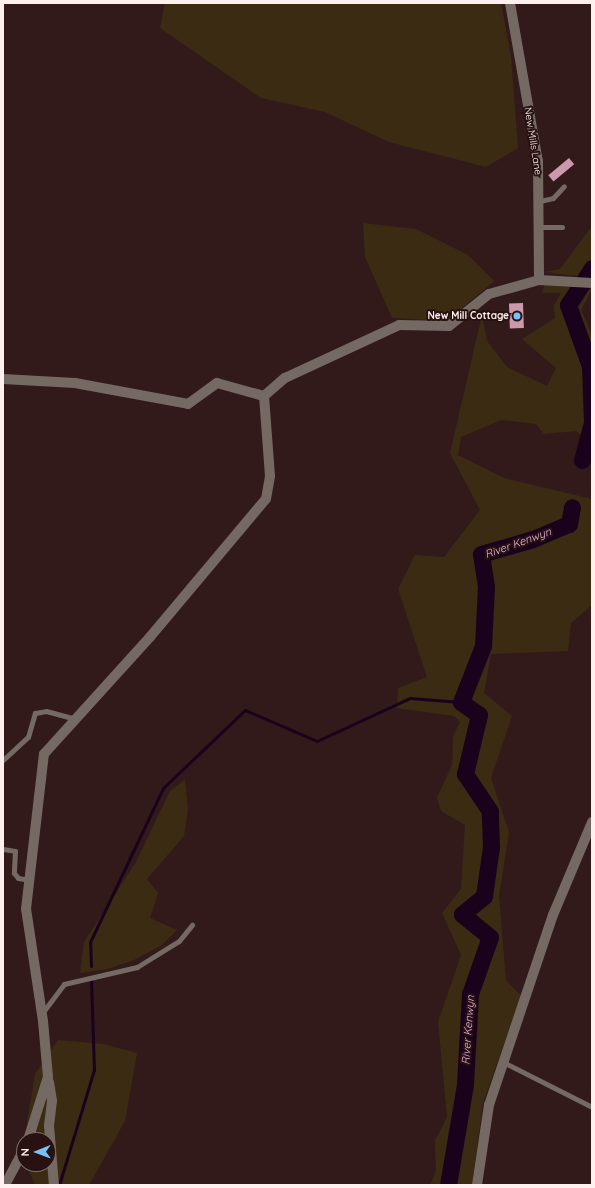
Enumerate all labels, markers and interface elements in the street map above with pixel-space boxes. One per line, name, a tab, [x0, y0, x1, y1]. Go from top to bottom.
street label: New Mills Lane	[522, 106, 544, 176]
place label: New Mill Cottage	[427, 310, 509, 322]
marker: New Mill Cottage	[512, 311, 522, 321]
water label: River Kenwyn	[483, 525, 553, 561]
water label: River Kenwyn	[459, 995, 477, 1065]
north arrow	[16, 1132, 56, 1172]
text: N	[18, 1148, 32, 1156]

